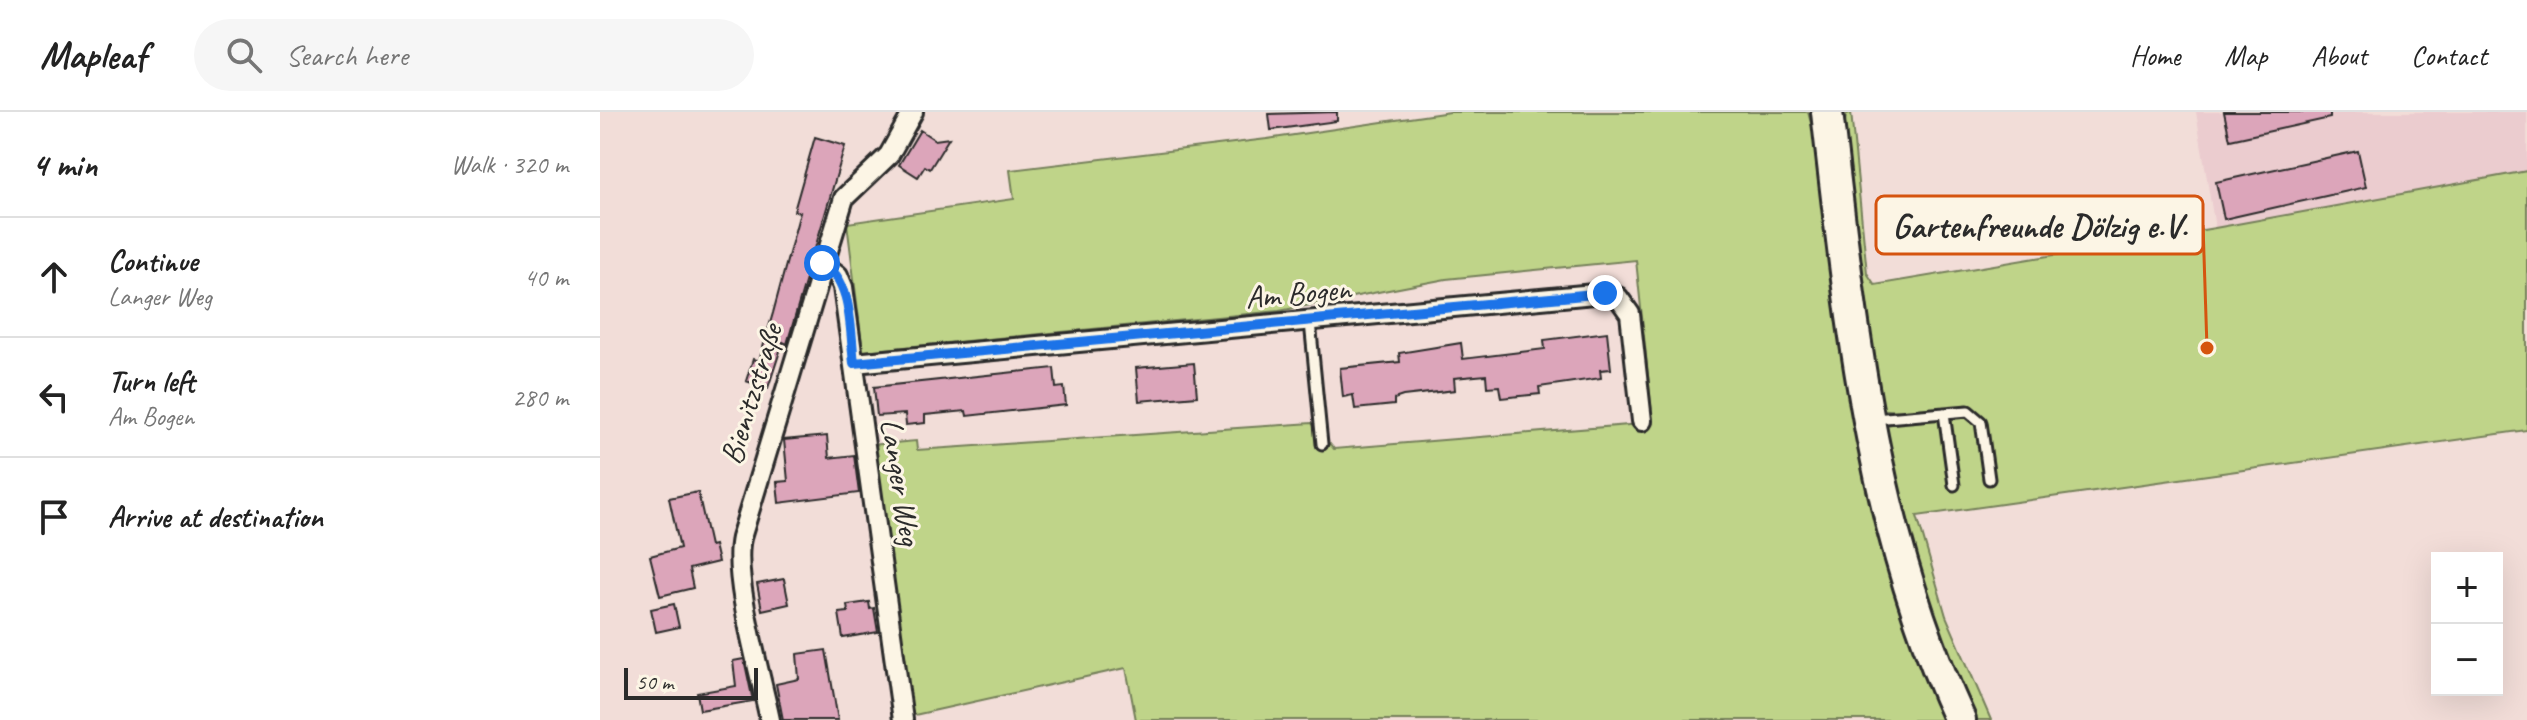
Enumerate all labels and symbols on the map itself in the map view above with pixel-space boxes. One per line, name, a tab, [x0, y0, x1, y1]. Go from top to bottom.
callout: Gartenfreunde Dölzig e.V.	[1876, 196, 2203, 254]
text: Gartenfreunde Dölzig e.V.	[1892, 204, 2189, 247]
route start	[804, 245, 840, 281]
street label: Am Bogen	[1244, 268, 1354, 318]
route end	[1587, 275, 1623, 311]
street label: Bienitzstraße	[710, 316, 792, 469]
street label: Langer Weg	[871, 416, 932, 550]
scale bar	[624, 664, 758, 700]

